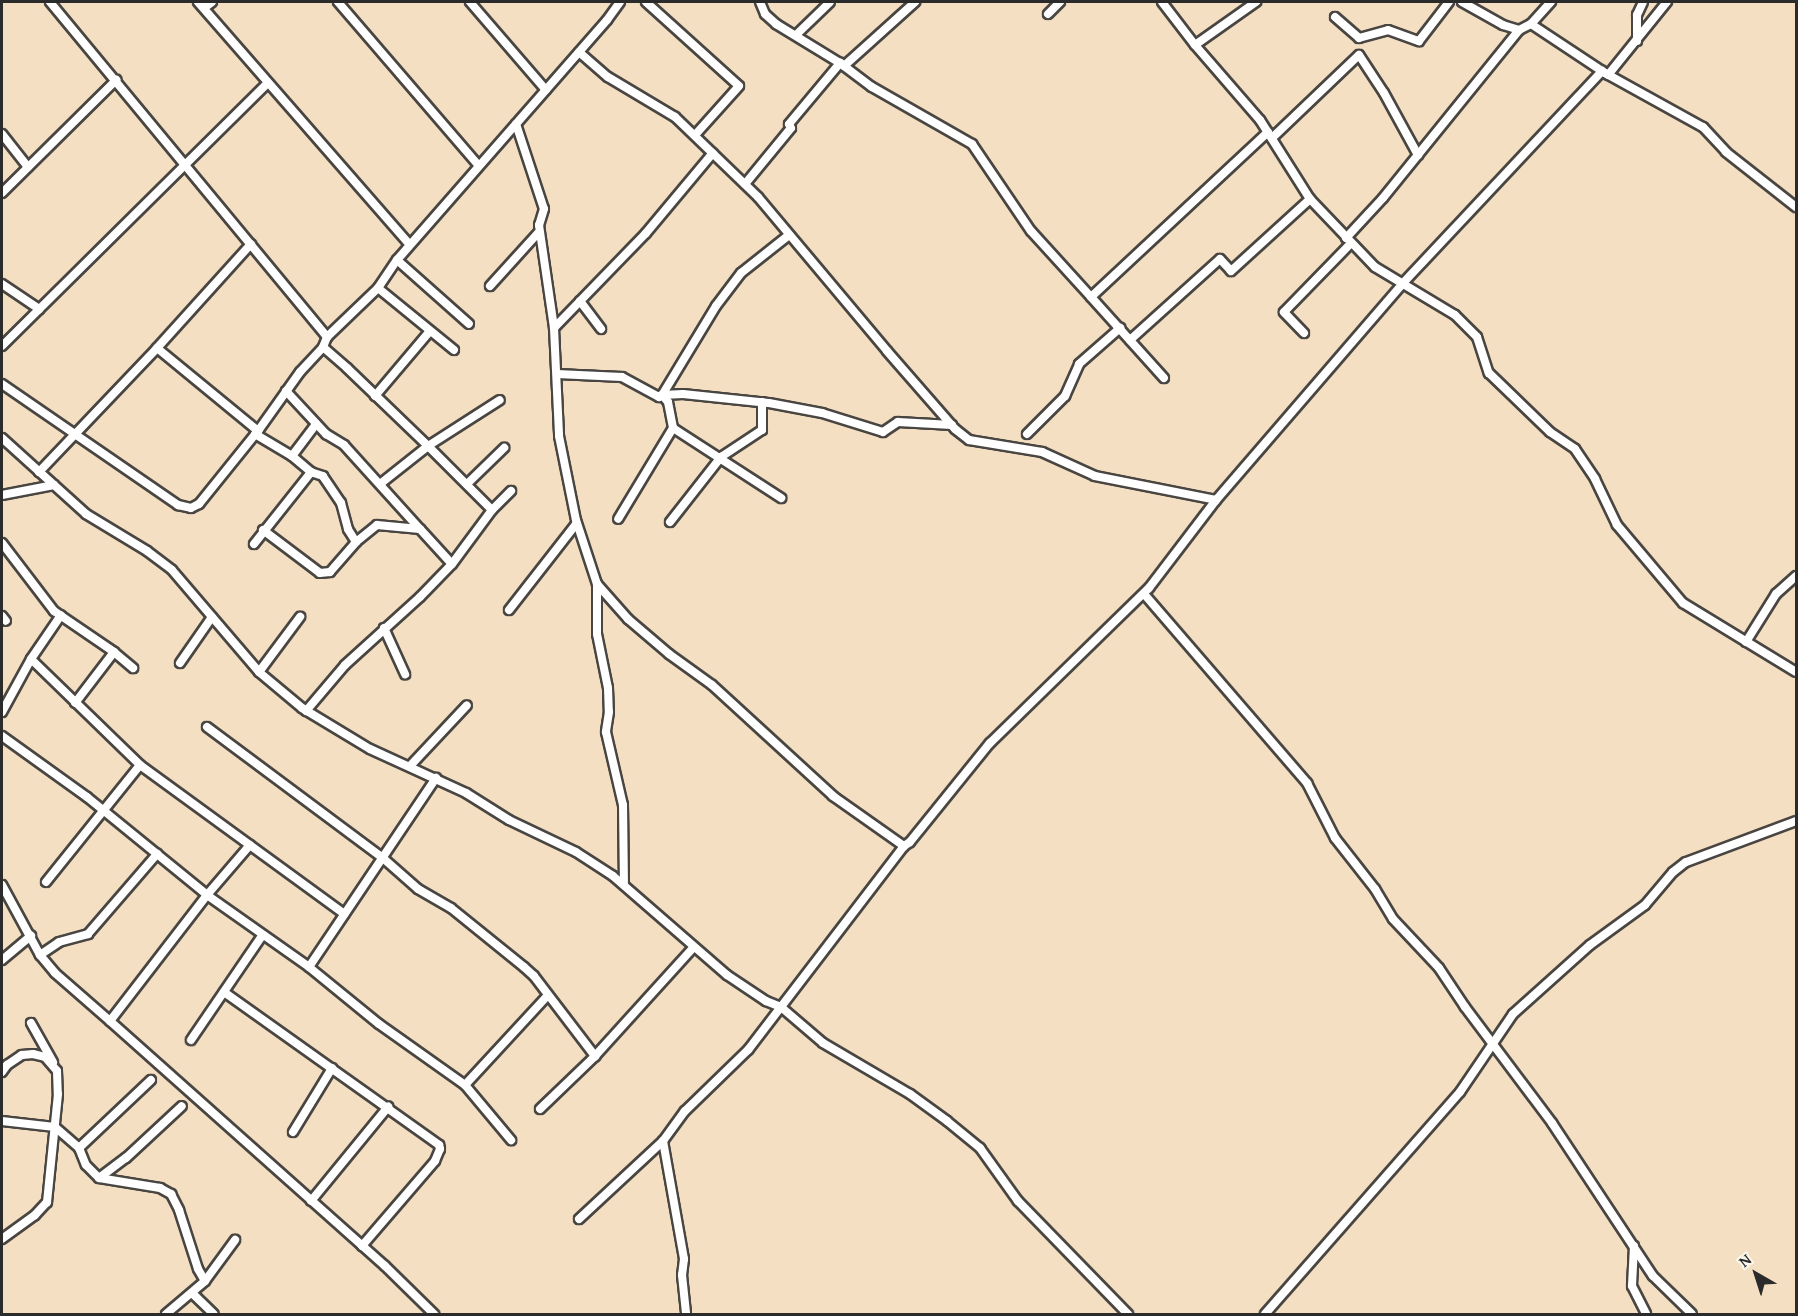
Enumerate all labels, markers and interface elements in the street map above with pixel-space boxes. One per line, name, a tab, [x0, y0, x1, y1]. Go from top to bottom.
north arrow	[1726, 1244, 1786, 1304]
text: N	[1733, 1247, 1756, 1273]

